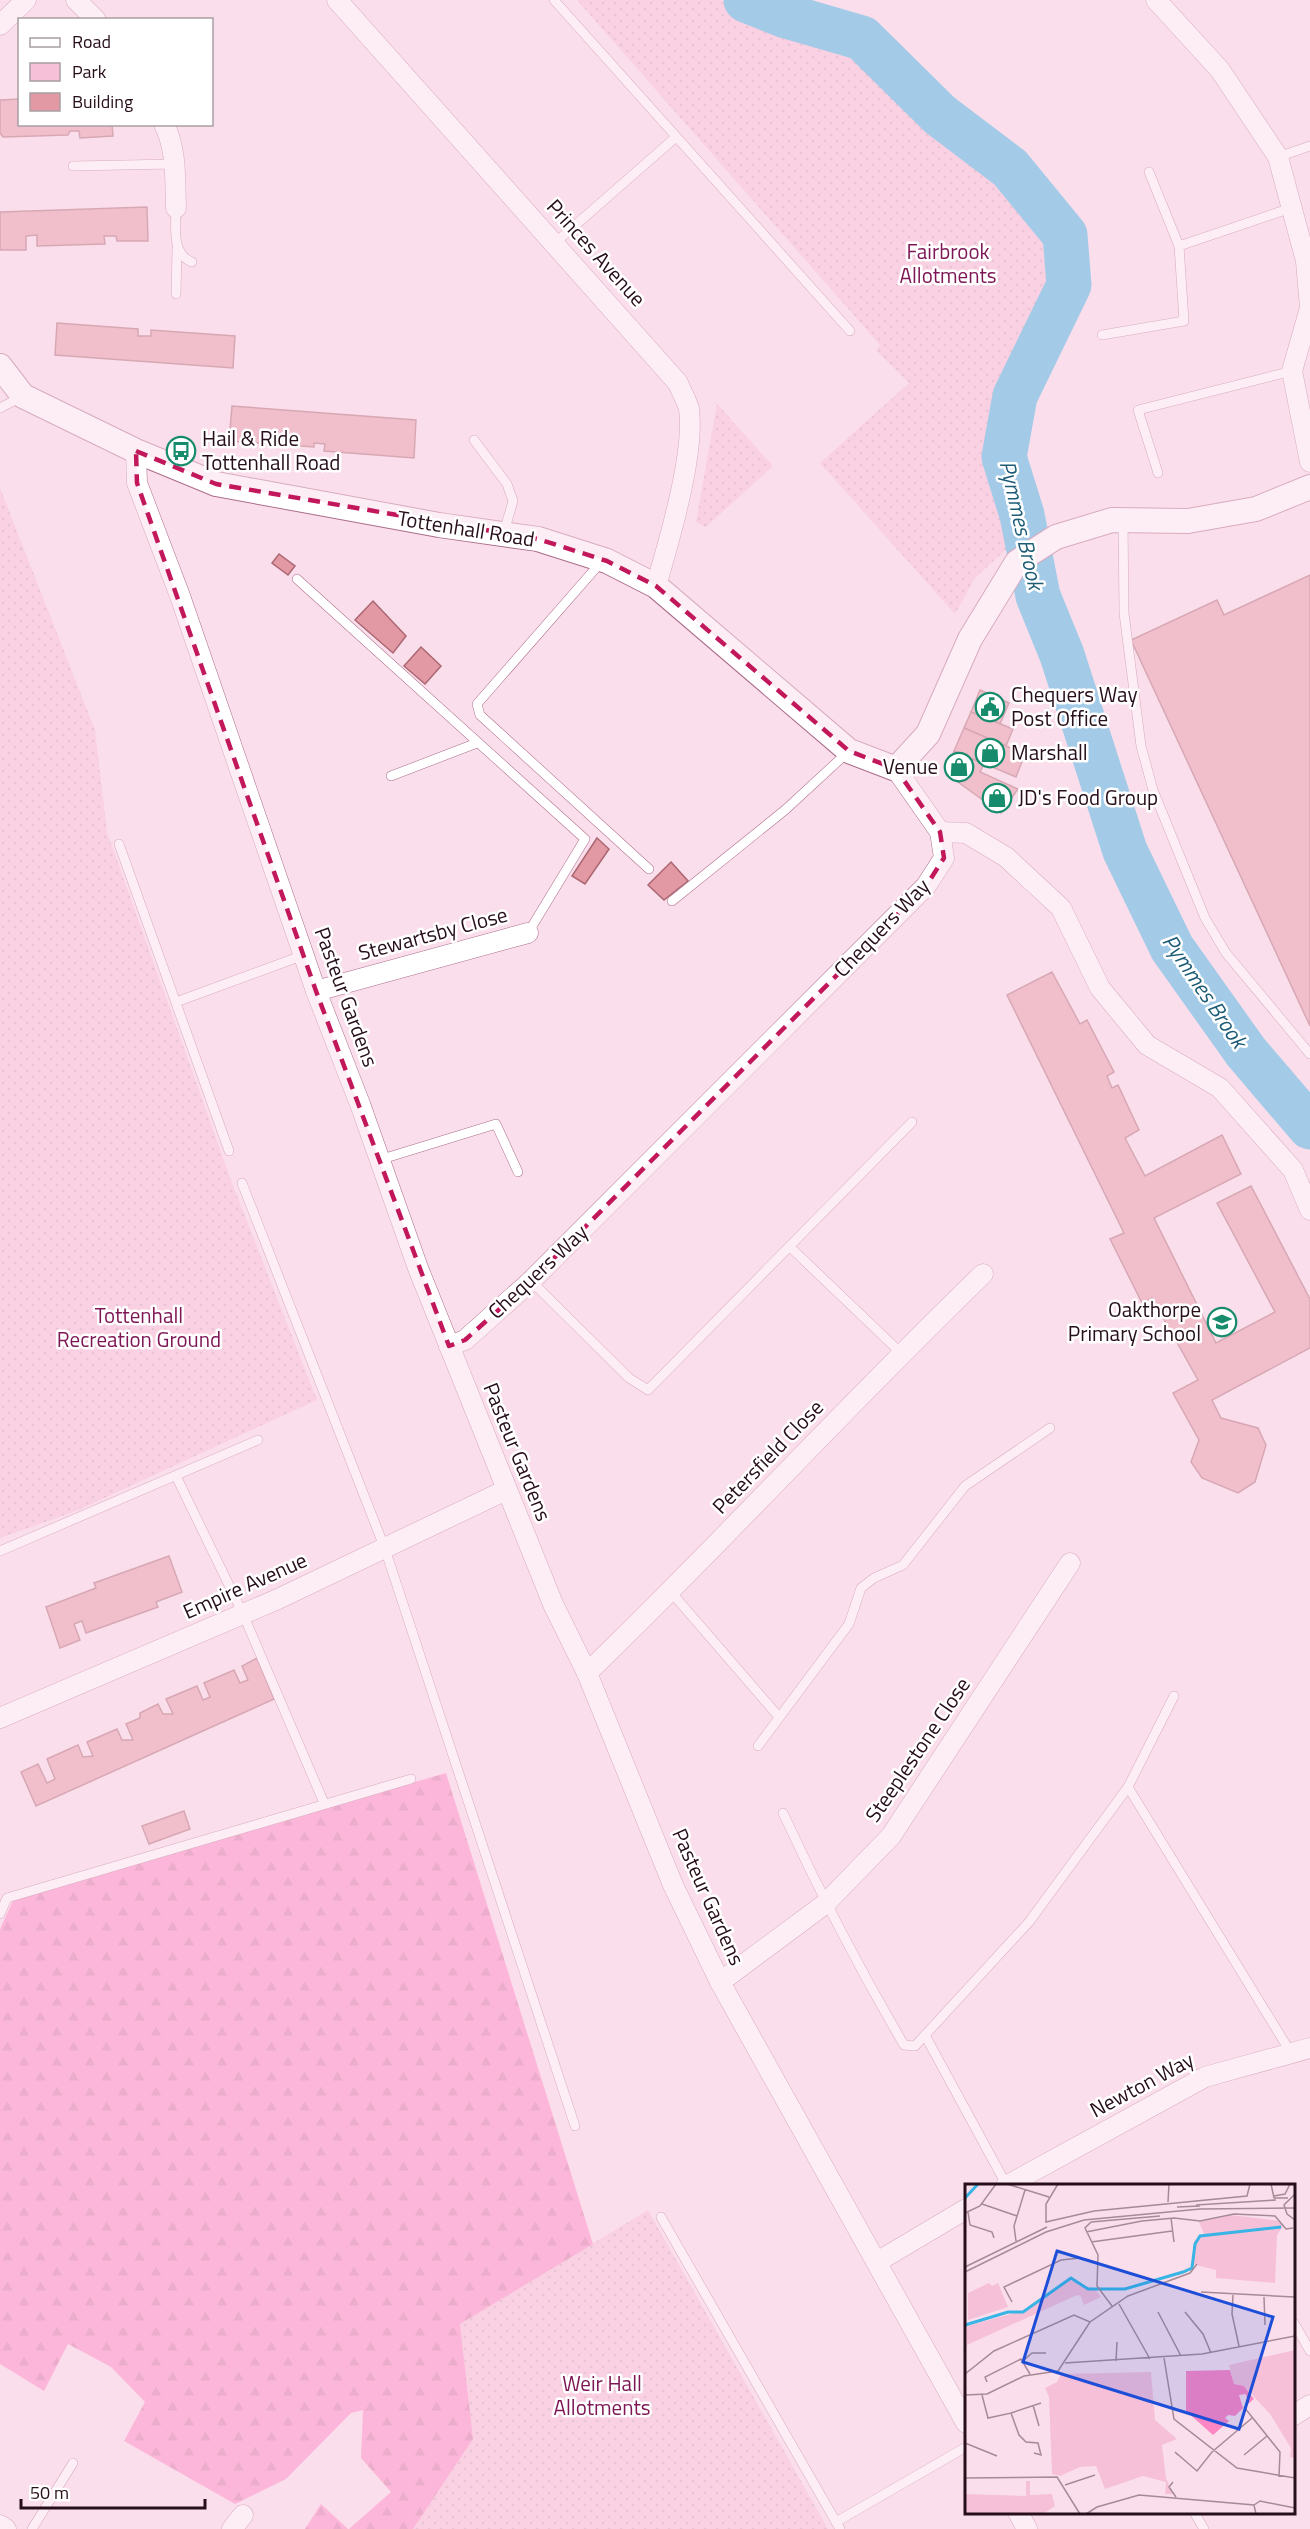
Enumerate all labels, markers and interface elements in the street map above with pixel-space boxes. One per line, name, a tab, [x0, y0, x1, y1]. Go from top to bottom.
legend	[18, 18, 213, 126]
text: Road	[72, 28, 111, 55]
text: Park	[72, 58, 107, 85]
text: Building	[72, 88, 133, 115]
street label: Princes Avenue	[540, 191, 654, 313]
park label: Fairbrook Allotments	[899, 235, 997, 291]
place label: Hail & Ride Tottenhall Road	[202, 422, 340, 478]
bus stop icon: Hail & Ride Tottenhall Road	[165, 435, 197, 467]
water label: Pymmes Brook	[991, 457, 1054, 595]
street label: Tottenhall Road	[395, 501, 537, 555]
place label: Chequers Way Post Office	[1011, 678, 1138, 734]
public building icon: Chequers Way Post Office	[974, 691, 1006, 723]
place label: Marshall	[1011, 736, 1088, 768]
shop icon: Marshall	[974, 737, 1006, 769]
place label: Venue	[883, 750, 938, 782]
shop icon: Venue	[943, 751, 975, 783]
place label: JD's Food Group	[1018, 781, 1158, 813]
shop icon: JD's Food Group	[981, 782, 1013, 814]
street label: Chequers Way	[826, 871, 937, 984]
street label: Stewartsby Close	[355, 898, 511, 968]
street label: Pasteur Gardens	[307, 922, 387, 1071]
water label: Pymmes Brook	[1154, 927, 1257, 1057]
street label: Chequers Way	[480, 1216, 595, 1326]
place label: Oakthorpe Primary School	[1068, 1293, 1201, 1349]
park label: Tottenhall Recreation Ground	[57, 1299, 221, 1355]
school or university icon: Oakthorpe Primary School	[1206, 1306, 1238, 1338]
street label: Pasteur Gardens	[476, 1378, 560, 1526]
street label: Petersfield Close	[704, 1392, 830, 1521]
street label: Empire Avenue	[177, 1543, 312, 1627]
street label: Steeplestone Close	[857, 1671, 978, 1828]
street label: Pasteur Gardens	[664, 1823, 753, 1970]
street label: Newton Way	[1084, 2043, 1199, 2125]
inset map	[965, 2184, 1295, 2514]
park label: Weir Hall Allotments	[553, 2367, 651, 2423]
scale bar	[21, 2472, 206, 2510]
text: 50 m	[30, 2479, 69, 2506]

